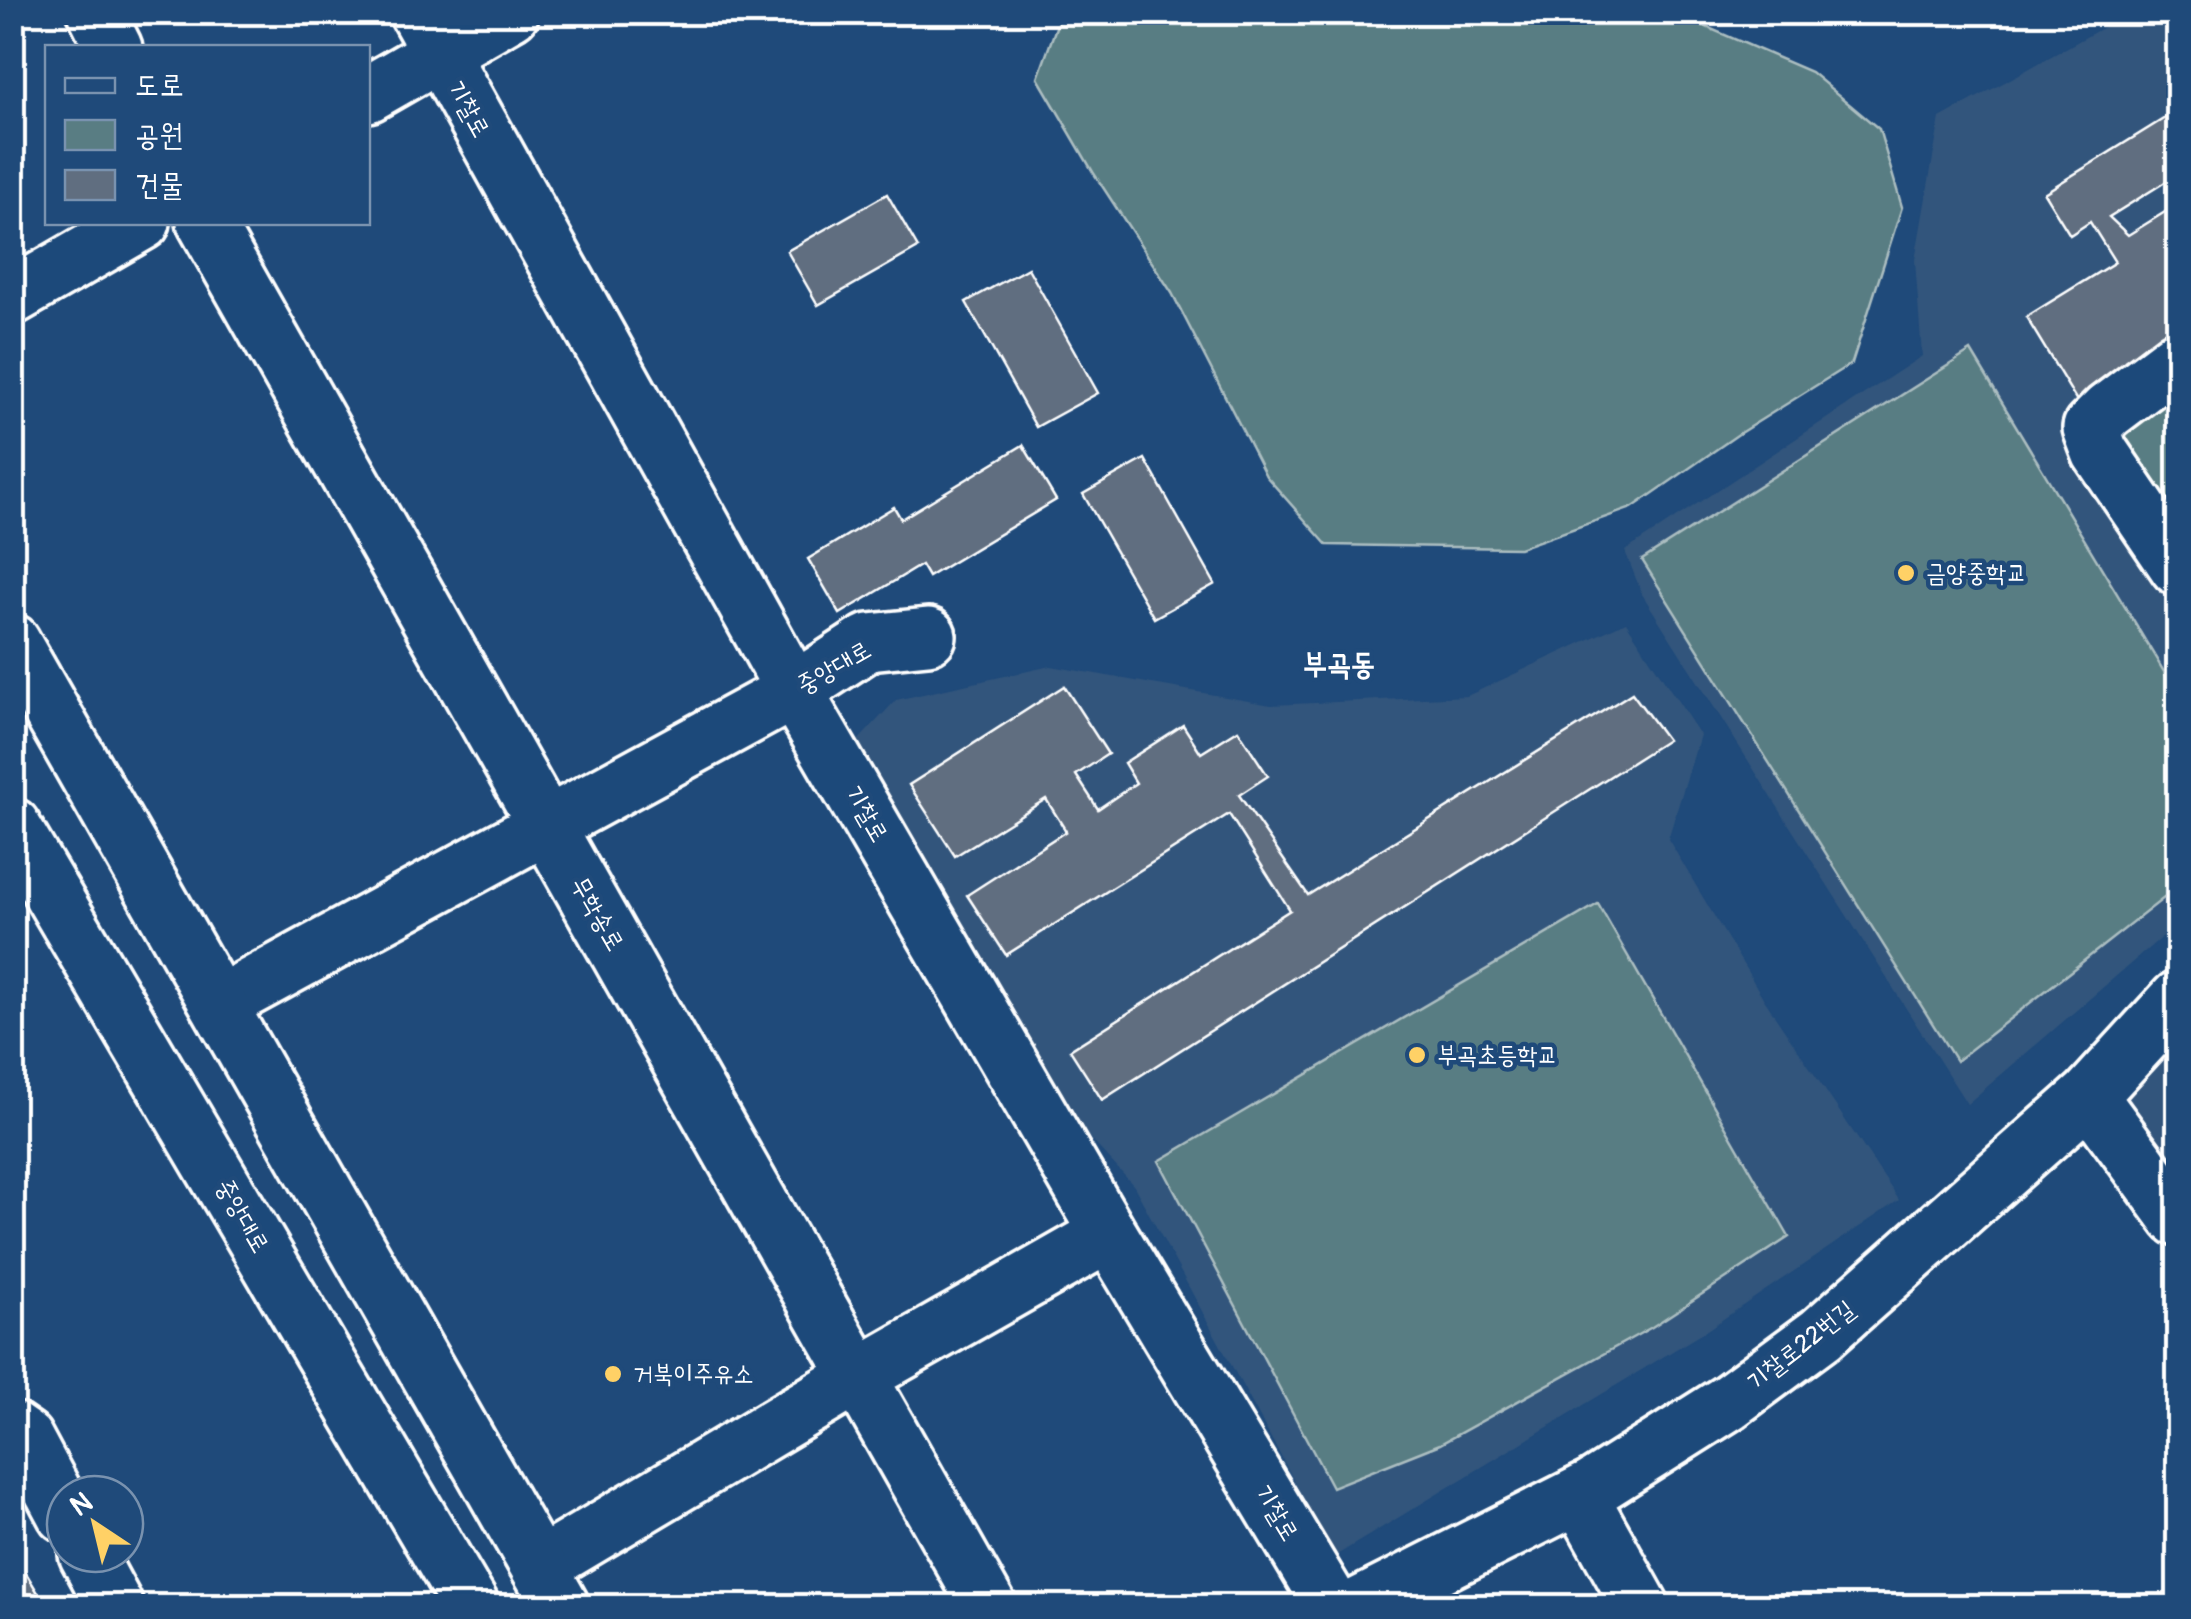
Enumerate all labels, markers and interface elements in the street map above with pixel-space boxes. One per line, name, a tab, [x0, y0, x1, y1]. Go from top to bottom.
legend	[45, 45, 370, 225]
text: 도로	[135, 67, 183, 104]
street label: 기찰로	[440, 75, 496, 143]
text: 공원	[135, 117, 183, 154]
text: 건물	[135, 167, 183, 204]
place label: 금양중학교	[1926, 558, 2027, 589]
marker: 금양중학교	[1895, 562, 1917, 584]
street label: 중앙대로	[791, 634, 877, 702]
district label: 부곡동	[1303, 646, 1375, 683]
street label: 기찰로	[837, 780, 895, 848]
street label: 무학송로	[563, 871, 631, 957]
place label: 부곡초등학교	[1437, 1040, 1558, 1071]
marker: 부곡초등학교	[1406, 1044, 1428, 1066]
street label: 중앙대로	[208, 1173, 276, 1259]
street label: 기찰로22번길	[1741, 1294, 1861, 1398]
place label: 거북이주유소	[633, 1359, 754, 1390]
marker: 거북이주유소	[602, 1363, 624, 1385]
north arrow	[45, 1474, 145, 1574]
street label: 기찰로	[1247, 1479, 1305, 1547]
text: N	[64, 1485, 99, 1525]

